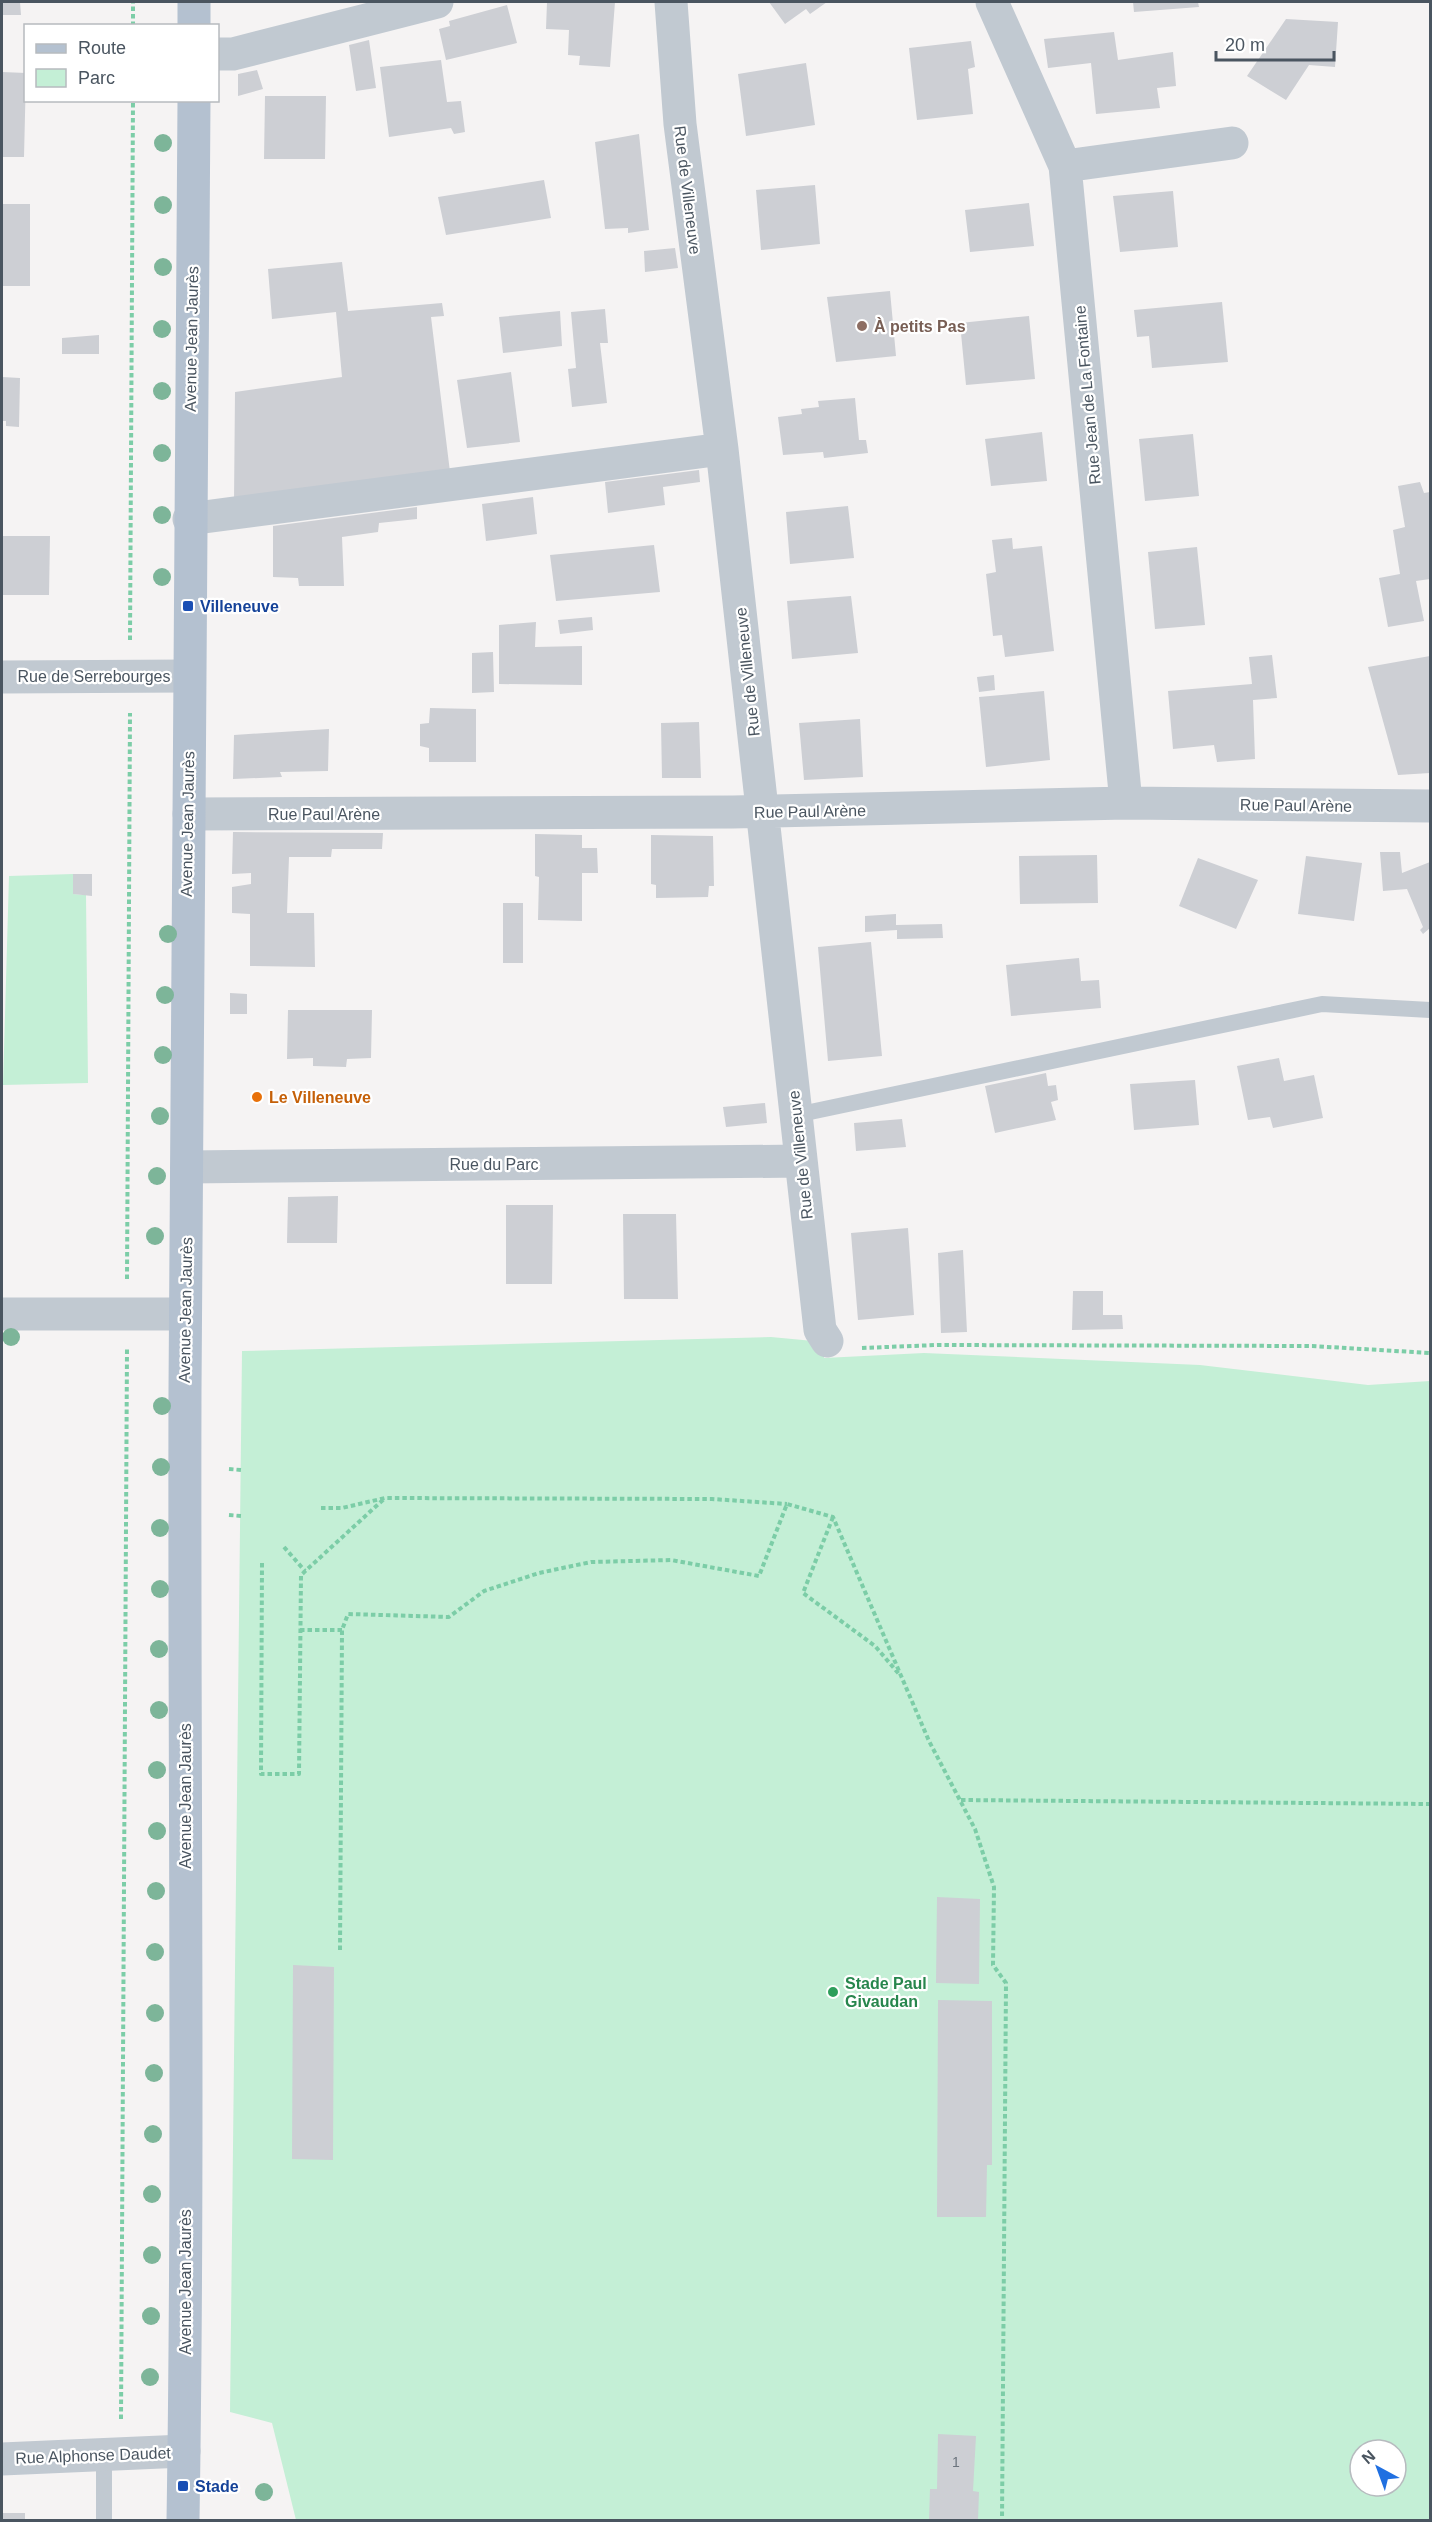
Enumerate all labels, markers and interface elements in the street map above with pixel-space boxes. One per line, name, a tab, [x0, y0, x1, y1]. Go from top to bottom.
legend	[24, 24, 219, 102]
scale bar	[1216, 24, 1334, 62]
text: 20 m	[1225, 35, 1265, 55]
text: Route	[78, 38, 126, 58]
text: Parc	[78, 68, 115, 88]
street label: Rue de Villeneuve	[671, 125, 704, 256]
street label: Avenue Jean Jaurès	[182, 266, 201, 412]
street label: Rue Jean de La Fontaine	[1071, 305, 1104, 485]
place label: À petits Pas	[874, 317, 966, 335]
marker: À petits Pas	[855, 319, 869, 333]
place label: Villeneuve	[200, 598, 279, 615]
marker: Villeneuve	[181, 599, 195, 613]
street label: Rue de Villeneuve	[732, 607, 763, 737]
street label: Rue de Serrebourges	[18, 668, 170, 685]
street label: Avenue Jean Jaurès	[178, 751, 197, 897]
street label: Rue Paul Arène	[1240, 796, 1352, 815]
street label: Rue Paul Arène	[754, 802, 866, 821]
street label: Rue Paul Arène	[268, 806, 380, 823]
place label: Le Villeneuve	[269, 1089, 371, 1106]
marker: Le Villeneuve	[250, 1090, 264, 1104]
street label: Rue de Villeneuve	[785, 1090, 816, 1220]
street label: Rue du Parc	[450, 1156, 538, 1173]
street label: Avenue Jean Jaurès	[176, 1237, 195, 1383]
street label: Avenue Jean Jaurès	[177, 1723, 194, 1869]
place label: Stade Paul Givaudan	[845, 1975, 927, 2010]
marker: Stade Paul Givaudan	[826, 1985, 840, 1999]
street label: Avenue Jean Jaurès	[177, 2209, 194, 2355]
north arrow	[1348, 2438, 1408, 2498]
street label: Rue Alphonse Daudet	[15, 2444, 172, 2467]
text: N	[1359, 2447, 1378, 2467]
house number: 1	[952, 2454, 960, 2470]
place label: Stade	[195, 2478, 239, 2495]
marker: Stade	[176, 2479, 190, 2493]

